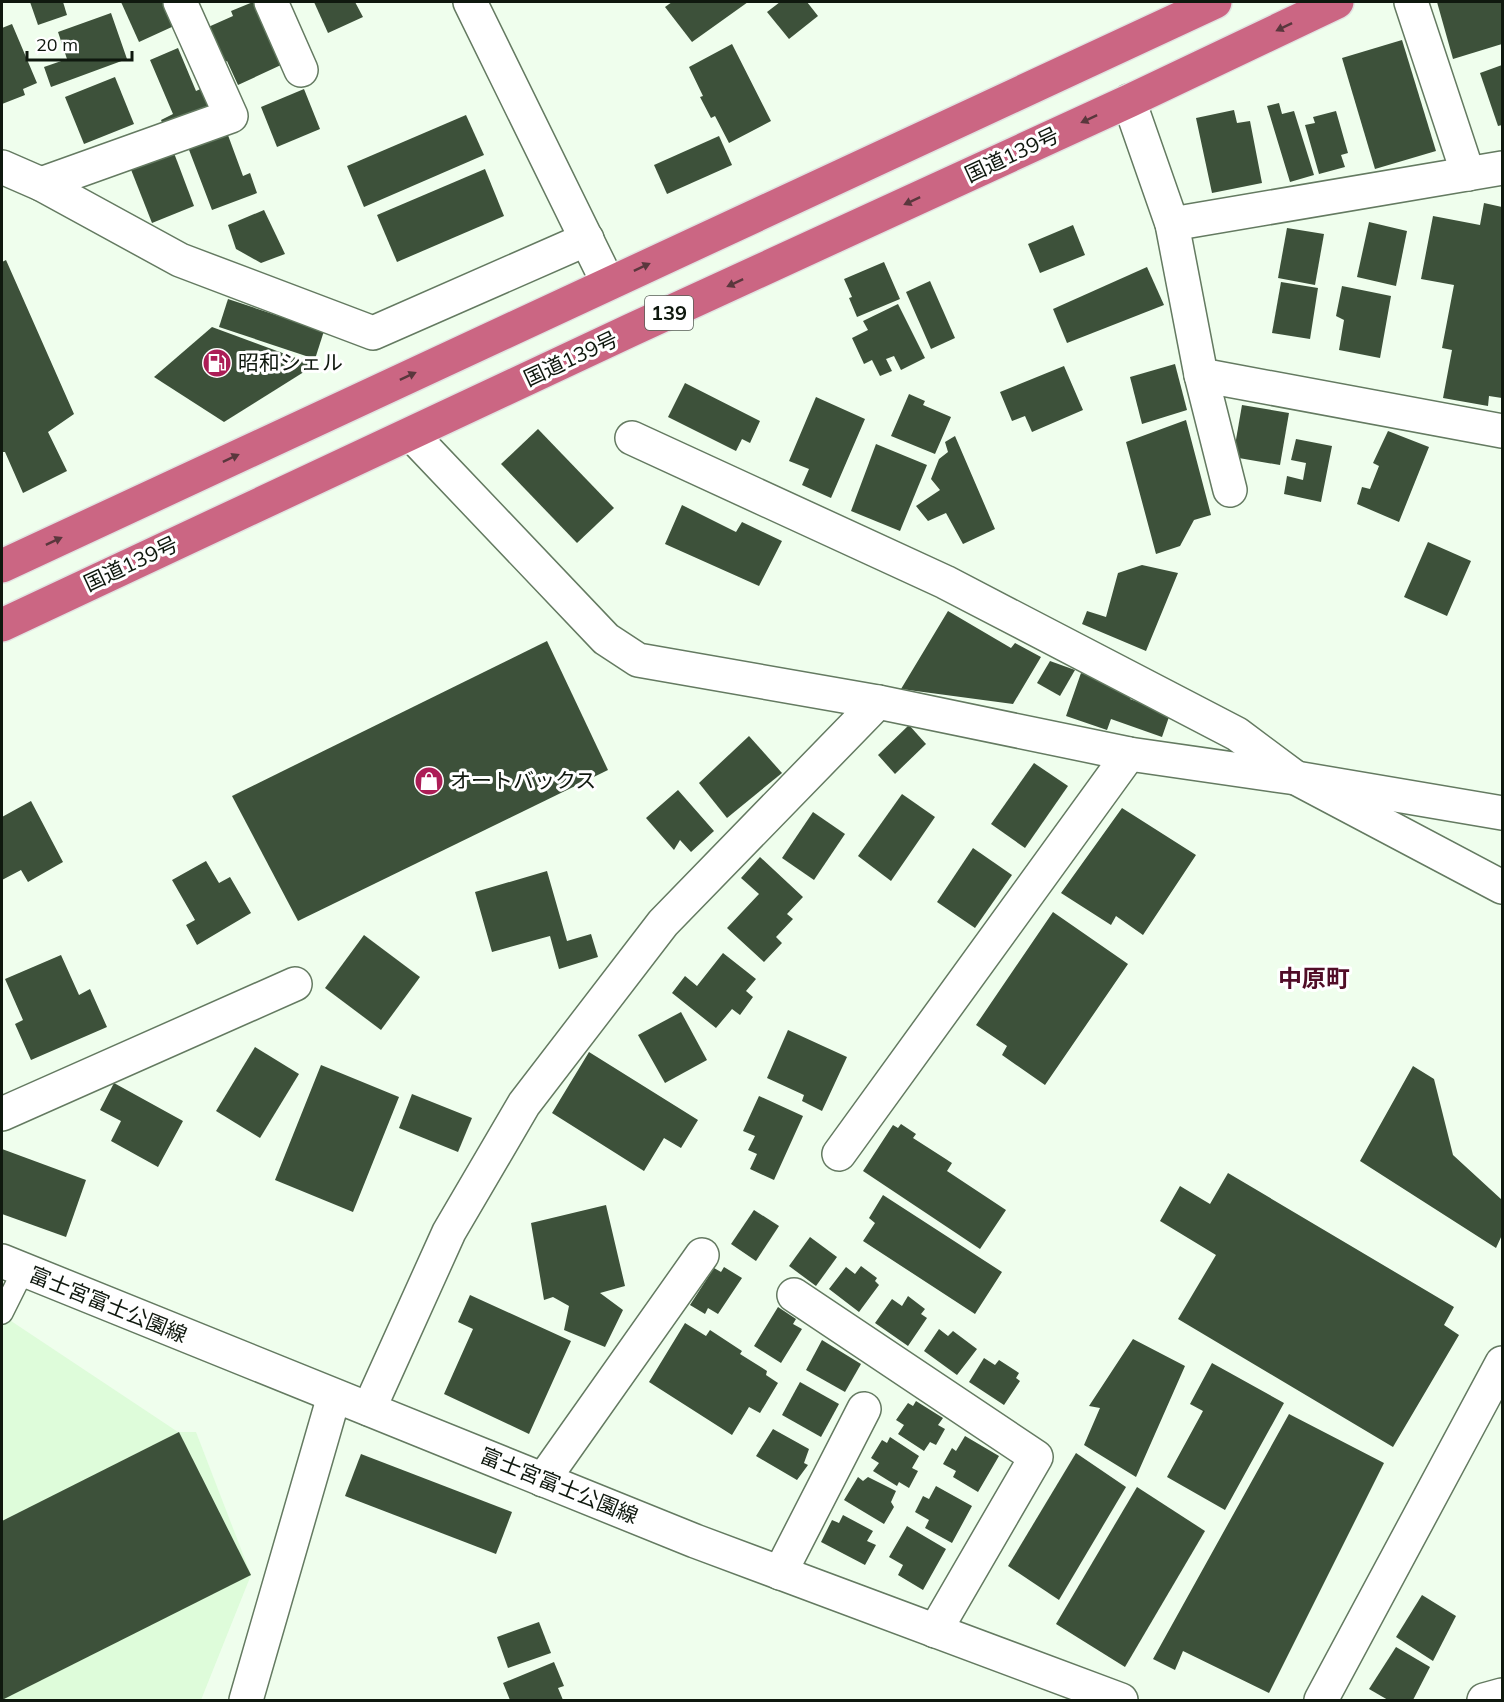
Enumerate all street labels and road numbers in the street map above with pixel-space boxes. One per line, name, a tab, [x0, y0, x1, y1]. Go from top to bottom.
street label: 国道139号	[960, 121, 1063, 187]
road number: 139	[645, 296, 693, 330]
street label: 国道139号	[519, 325, 622, 391]
street label: 国道139号	[79, 530, 182, 596]
street label: 富士宮富士公園線	[26, 1261, 191, 1348]
street label: 富士宮富士公園線	[477, 1442, 642, 1529]

